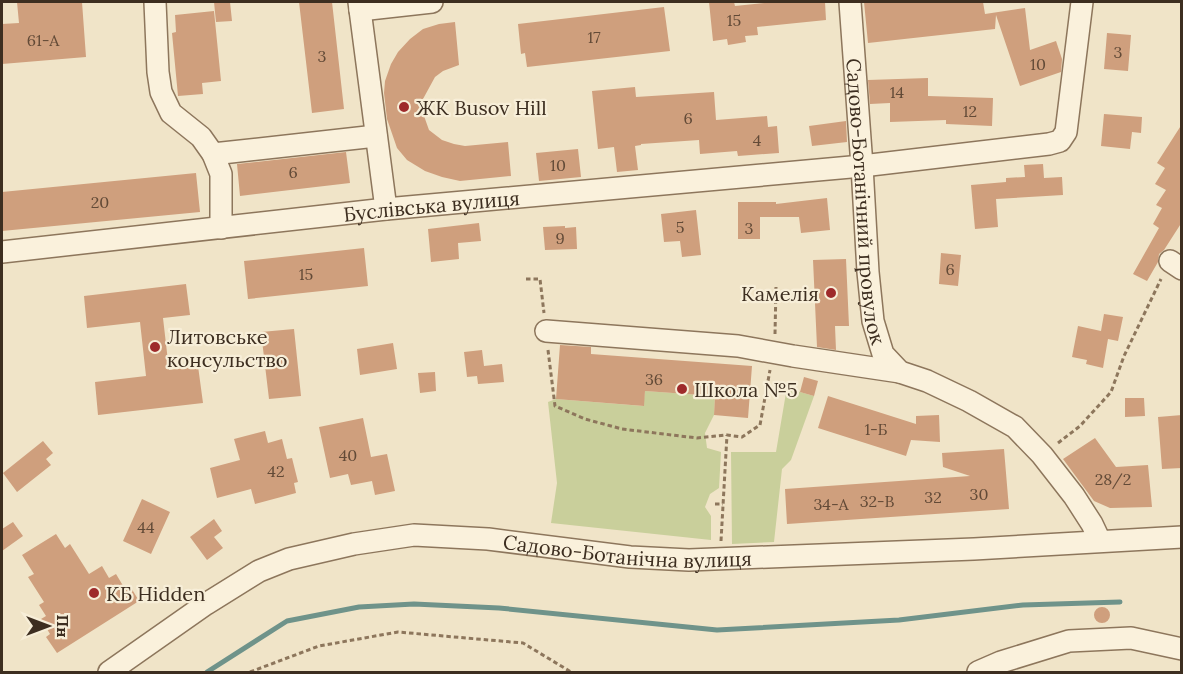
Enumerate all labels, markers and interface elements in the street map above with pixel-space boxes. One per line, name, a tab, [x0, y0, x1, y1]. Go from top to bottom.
house number: 15	[727, 10, 741, 30]
house number: 17	[587, 27, 601, 47]
house number: 61-А	[27, 30, 60, 50]
house number: 3	[1114, 42, 1123, 62]
house number: 3	[318, 46, 327, 66]
house number: 10	[1030, 54, 1046, 74]
street label: Садово-Ботанічний провулок	[842, 57, 892, 348]
house number: 14	[890, 82, 905, 102]
place label: ЖК Busov Hill	[416, 95, 547, 120]
marker: ЖК Busov Hill	[397, 100, 411, 114]
house number: 12	[963, 101, 977, 121]
house number: 6	[683, 108, 693, 128]
house number: 4	[753, 130, 762, 150]
house number: 10	[550, 155, 566, 175]
house number: 6	[288, 162, 298, 182]
street label: Буслівська вулиця	[342, 184, 521, 226]
house number: 20	[91, 192, 109, 212]
house number: 5	[676, 217, 684, 237]
house number: 3	[745, 218, 754, 238]
house number: 9	[555, 228, 565, 248]
house number: 6	[945, 259, 955, 279]
house number: 15	[299, 264, 313, 284]
place label: Камелія	[741, 281, 819, 306]
marker: Камелія	[824, 286, 838, 300]
place label: Литовське консульство	[167, 324, 287, 372]
marker: Литовське консульство	[148, 340, 162, 354]
house number: 36	[645, 369, 663, 389]
place label: Школа №5	[694, 377, 798, 402]
marker: Школа №5	[675, 382, 689, 396]
house number: 1-Б	[864, 419, 888, 439]
house number: 40	[339, 445, 357, 465]
house number: 42	[267, 461, 285, 481]
house number: 28/2	[1095, 469, 1131, 490]
house number: 30	[970, 484, 988, 504]
house number: 32	[924, 487, 942, 507]
house number: 32-В	[860, 491, 894, 511]
house number: 34-А	[813, 494, 850, 514]
house number: 44	[137, 517, 155, 537]
street label: Садово-Ботанічна вулиця	[502, 529, 752, 573]
place label: КБ Hidden	[106, 581, 205, 606]
marker: КБ Hidden	[87, 586, 101, 600]
north arrow	[18, 596, 78, 656]
text: Пн	[53, 614, 73, 638]

